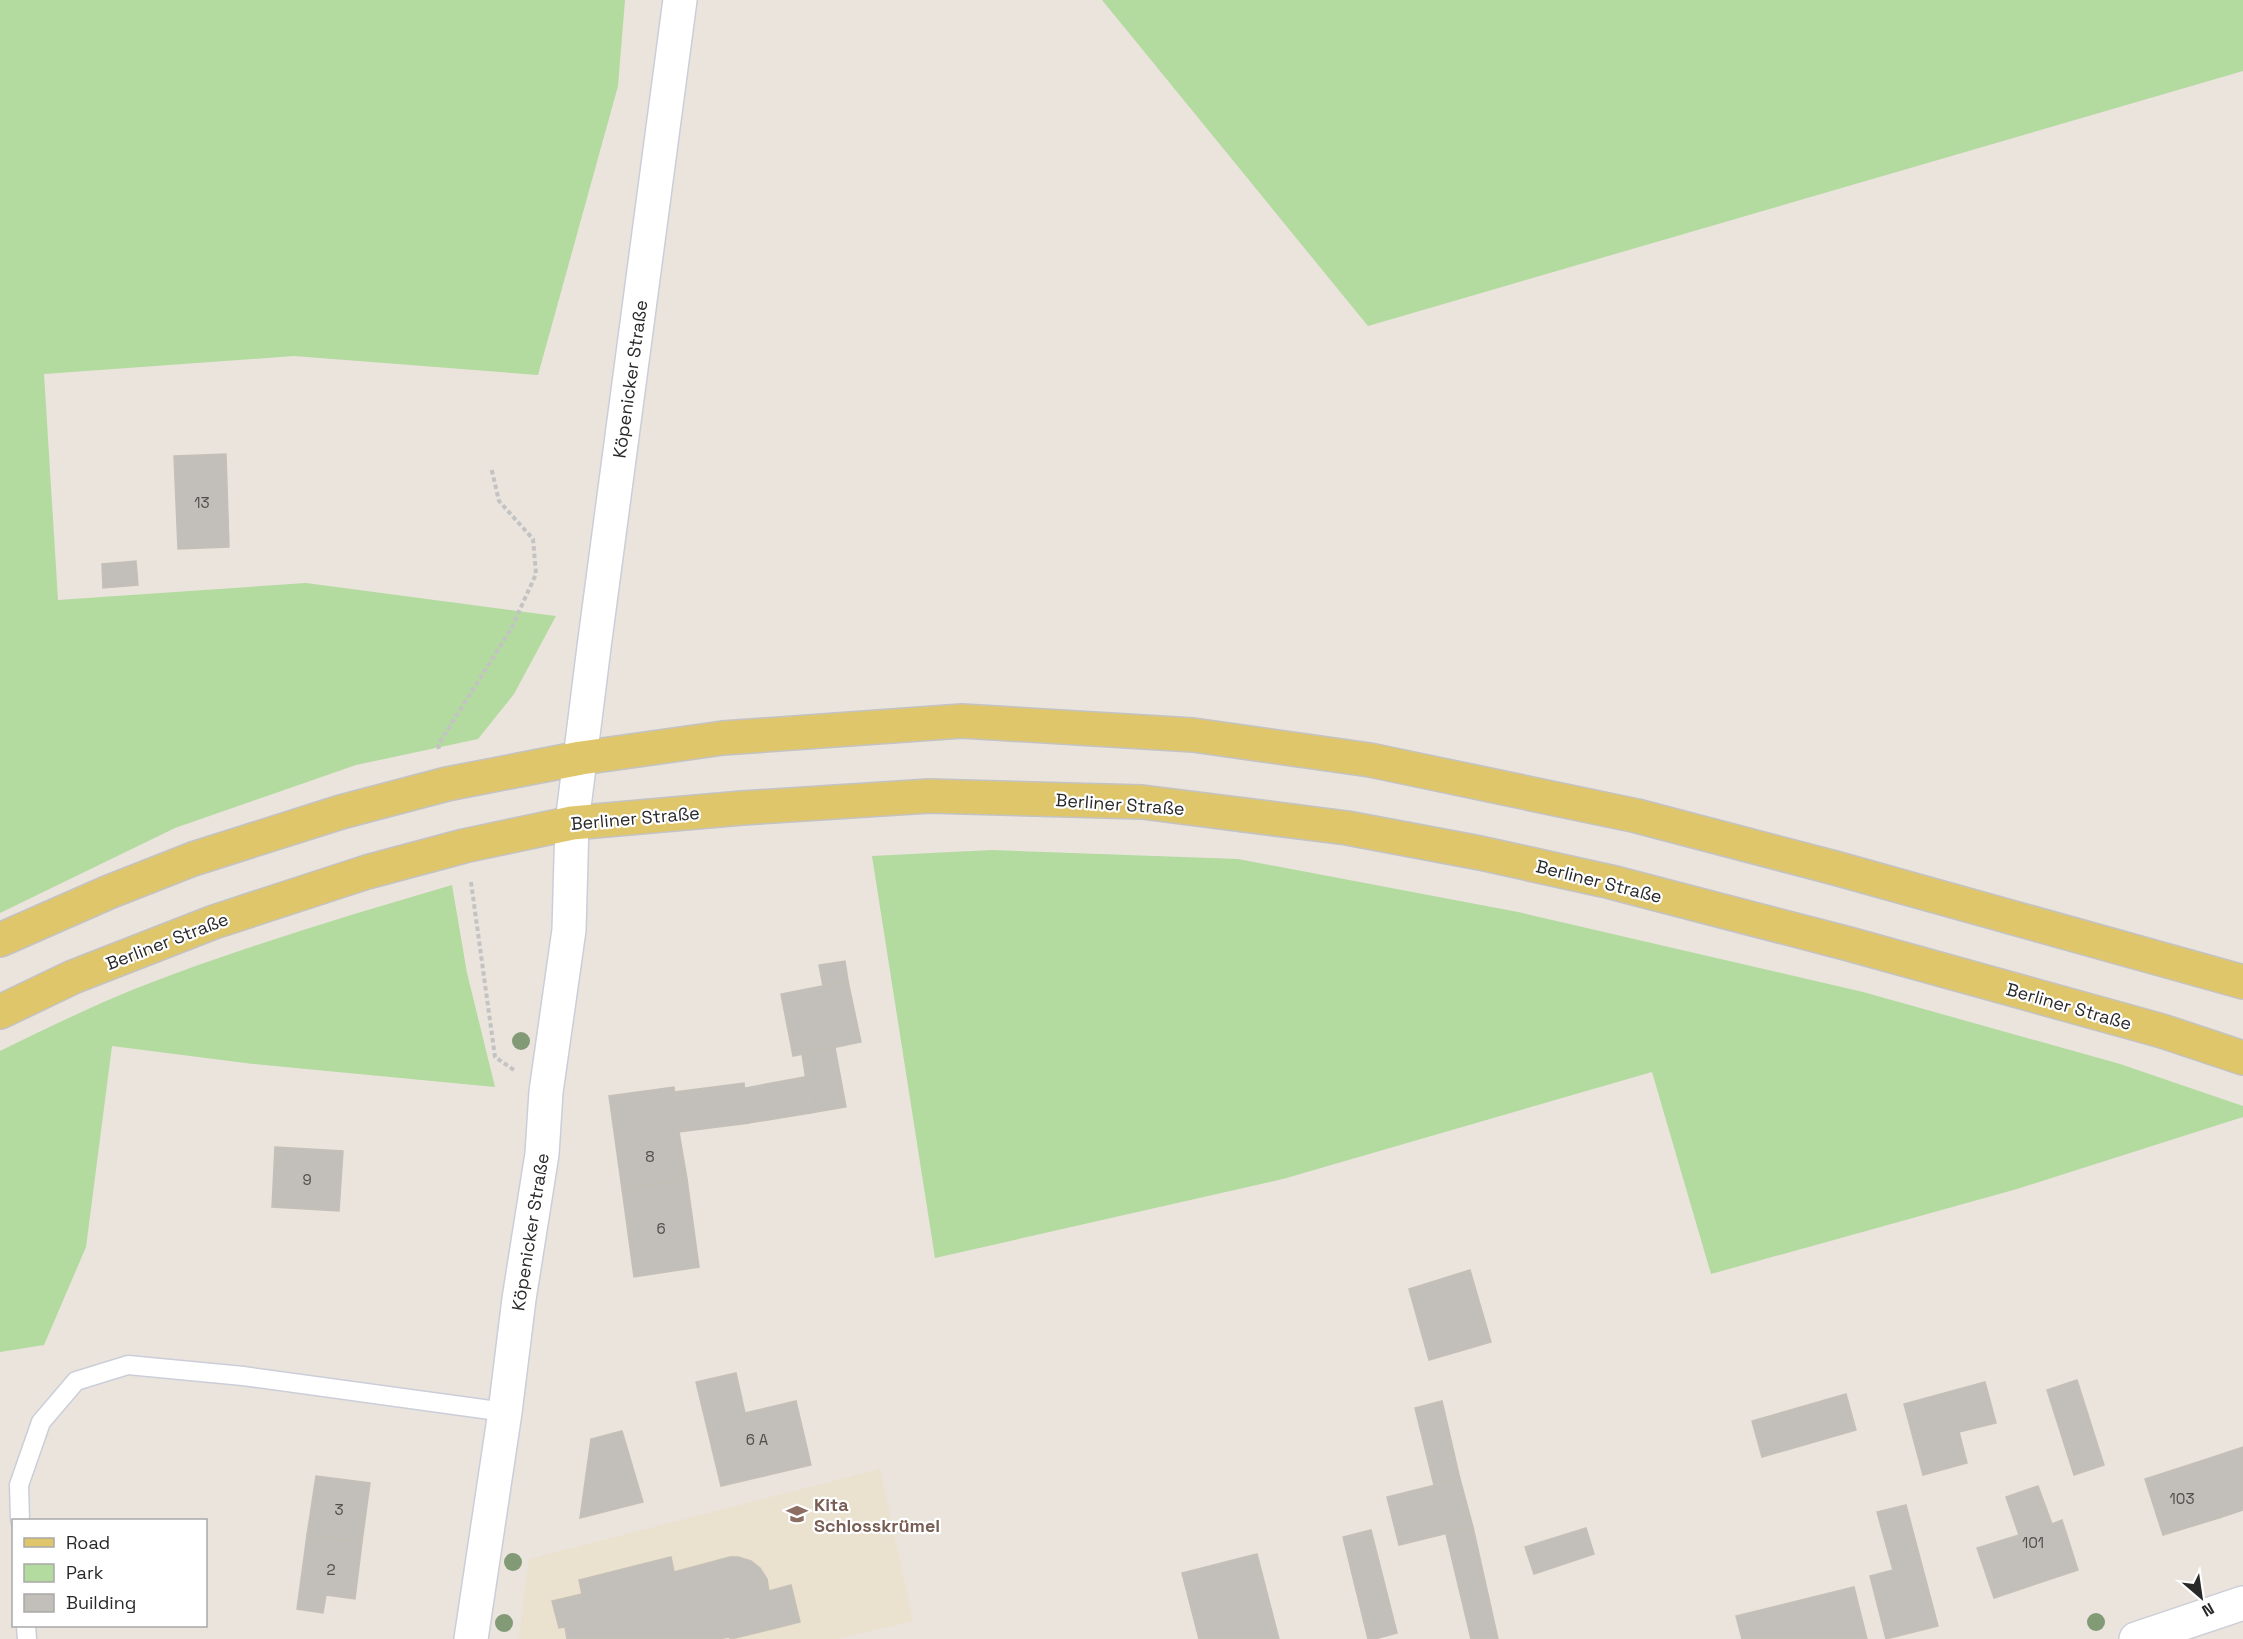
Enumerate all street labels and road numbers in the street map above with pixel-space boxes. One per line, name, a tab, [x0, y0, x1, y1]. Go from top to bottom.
street label: Köpenicker Straße	[608, 298, 652, 460]
street label: Berliner Straße	[1055, 788, 1185, 820]
street label: Berliner Straße	[570, 801, 700, 835]
street label: Berliner Straße	[1533, 854, 1665, 908]
street label: Berliner Straße	[102, 907, 232, 975]
street label: Berliner Straße	[2004, 977, 2134, 1035]
street label: Köpenicker Straße	[506, 1151, 554, 1313]

